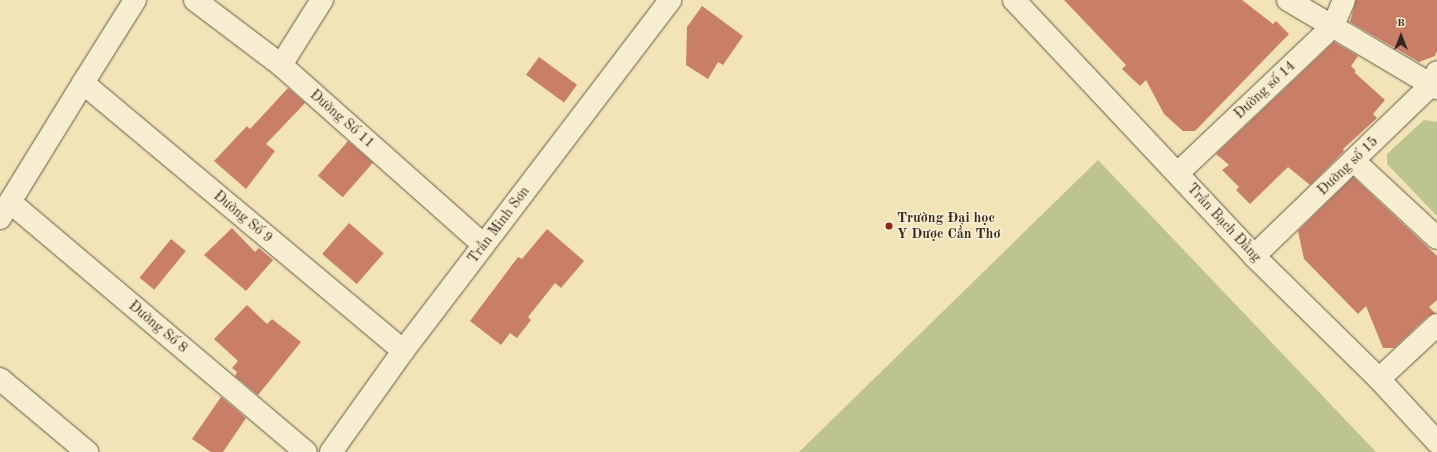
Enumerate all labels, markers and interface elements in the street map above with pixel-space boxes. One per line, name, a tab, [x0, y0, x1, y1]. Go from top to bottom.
north arrow	[1381, 16, 1421, 56]
text: B	[1397, 18, 1405, 29]
street label: Đường số 14	[1231, 57, 1299, 123]
street label: Đường Số 11	[306, 86, 378, 152]
street label: Đường số 15	[1314, 133, 1382, 199]
street label: Trần Bạch Đằng	[1183, 180, 1265, 266]
street label: Trần Minh Sơn	[465, 183, 533, 267]
street label: Đường Số 9	[210, 187, 276, 247]
place label: Trường Đại học Y Dược Cần Thơ	[897, 210, 1000, 242]
marker: Trường Đại học Y Dược Cần Thơ	[884, 221, 894, 231]
street label: Đường Số 8	[125, 297, 191, 357]

